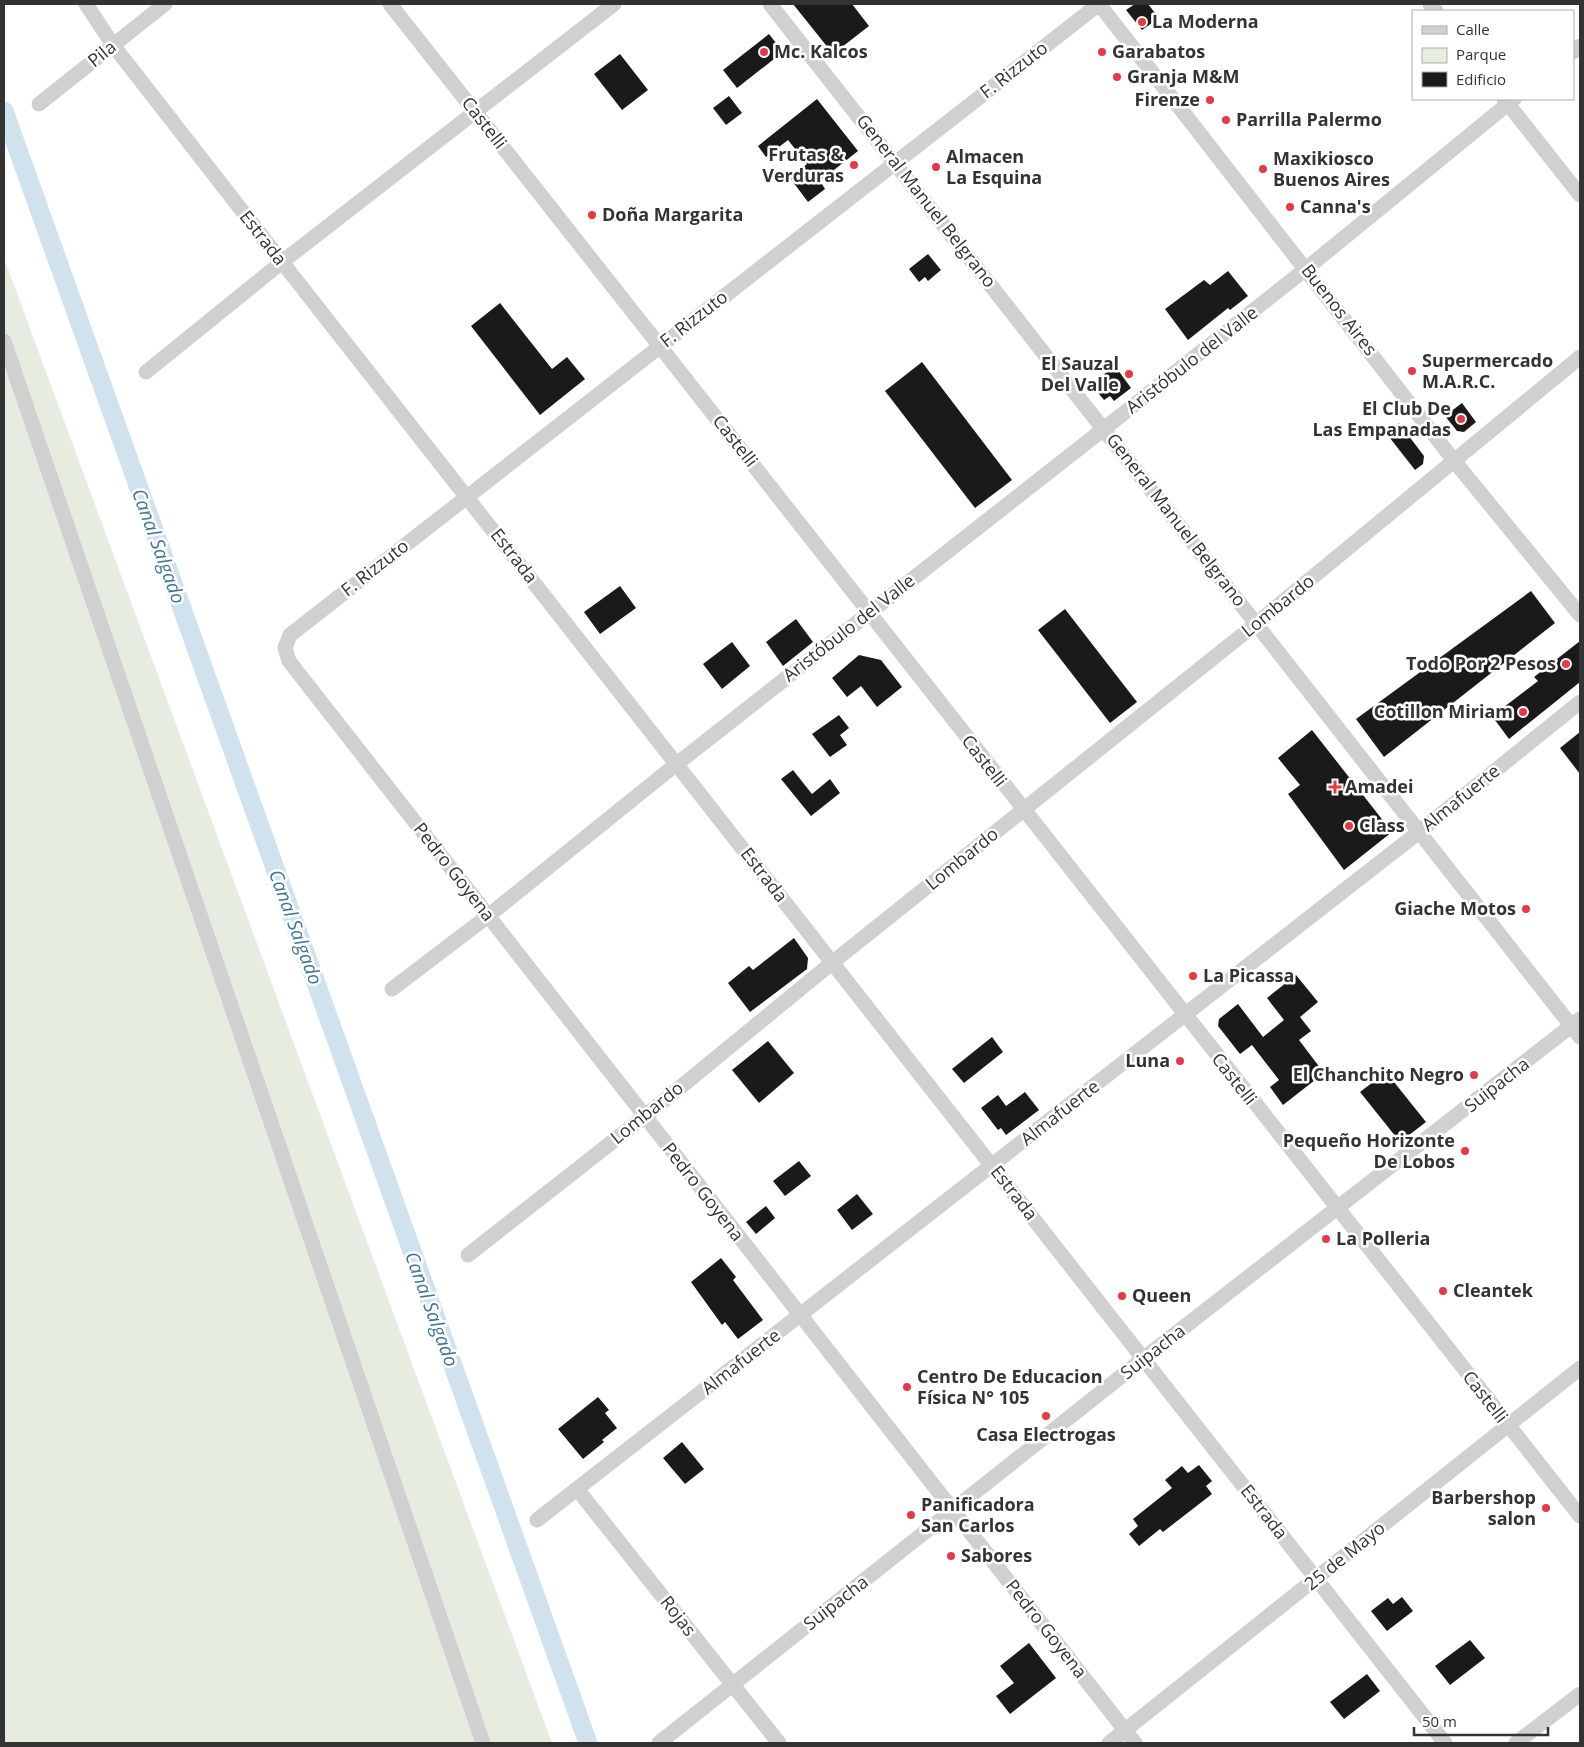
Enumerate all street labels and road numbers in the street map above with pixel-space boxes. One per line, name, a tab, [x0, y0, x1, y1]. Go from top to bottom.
street label: Pila	[82, 34, 121, 72]
street label: F. Rizzuto	[975, 35, 1052, 103]
street label: Castelli	[457, 91, 513, 153]
street label: General Manuel Belgrano	[852, 109, 1002, 292]
street label: Estrada	[235, 205, 293, 270]
street label: Buenos Aires	[1297, 259, 1383, 360]
street label: F. Rizzuto	[655, 284, 732, 352]
street label: Aristóbulo del Valle	[1120, 300, 1262, 418]
street label: Castelli	[708, 409, 764, 471]
street label: General Manuel Belgrano	[1102, 428, 1252, 611]
street label: Estrada	[486, 523, 544, 588]
street label: F. Rizzuto	[336, 533, 413, 601]
street label: Aristóbulo del Valle	[777, 568, 919, 686]
street label: Lombardo	[1236, 568, 1319, 642]
street label: Castelli	[957, 729, 1013, 791]
street label: Almafuerte	[1416, 758, 1504, 836]
street label: Pedro Goyena	[409, 817, 501, 926]
street label: Lombardo	[920, 821, 1003, 895]
street label: Estrada	[736, 842, 794, 907]
street label: Castelli	[1207, 1047, 1263, 1109]
street label: Suipacha	[1459, 1051, 1534, 1117]
street label: Almafuerte	[1015, 1074, 1104, 1151]
street label: Lombardo	[605, 1075, 688, 1149]
street label: Pedro Goyena	[658, 1137, 750, 1246]
street label: Estrada	[986, 1160, 1044, 1225]
street label: Suipacha	[1115, 1318, 1190, 1384]
street label: Almafuerte	[696, 1323, 785, 1400]
street label: Castelli	[1458, 1365, 1514, 1427]
street label: Estrada	[1236, 1479, 1294, 1544]
street label: 25 de Mayo	[1299, 1515, 1390, 1595]
street label: Suipacha	[798, 1569, 873, 1635]
street label: Pedro Goyena	[1001, 1574, 1093, 1683]
street label: Rojas	[655, 1590, 702, 1641]

